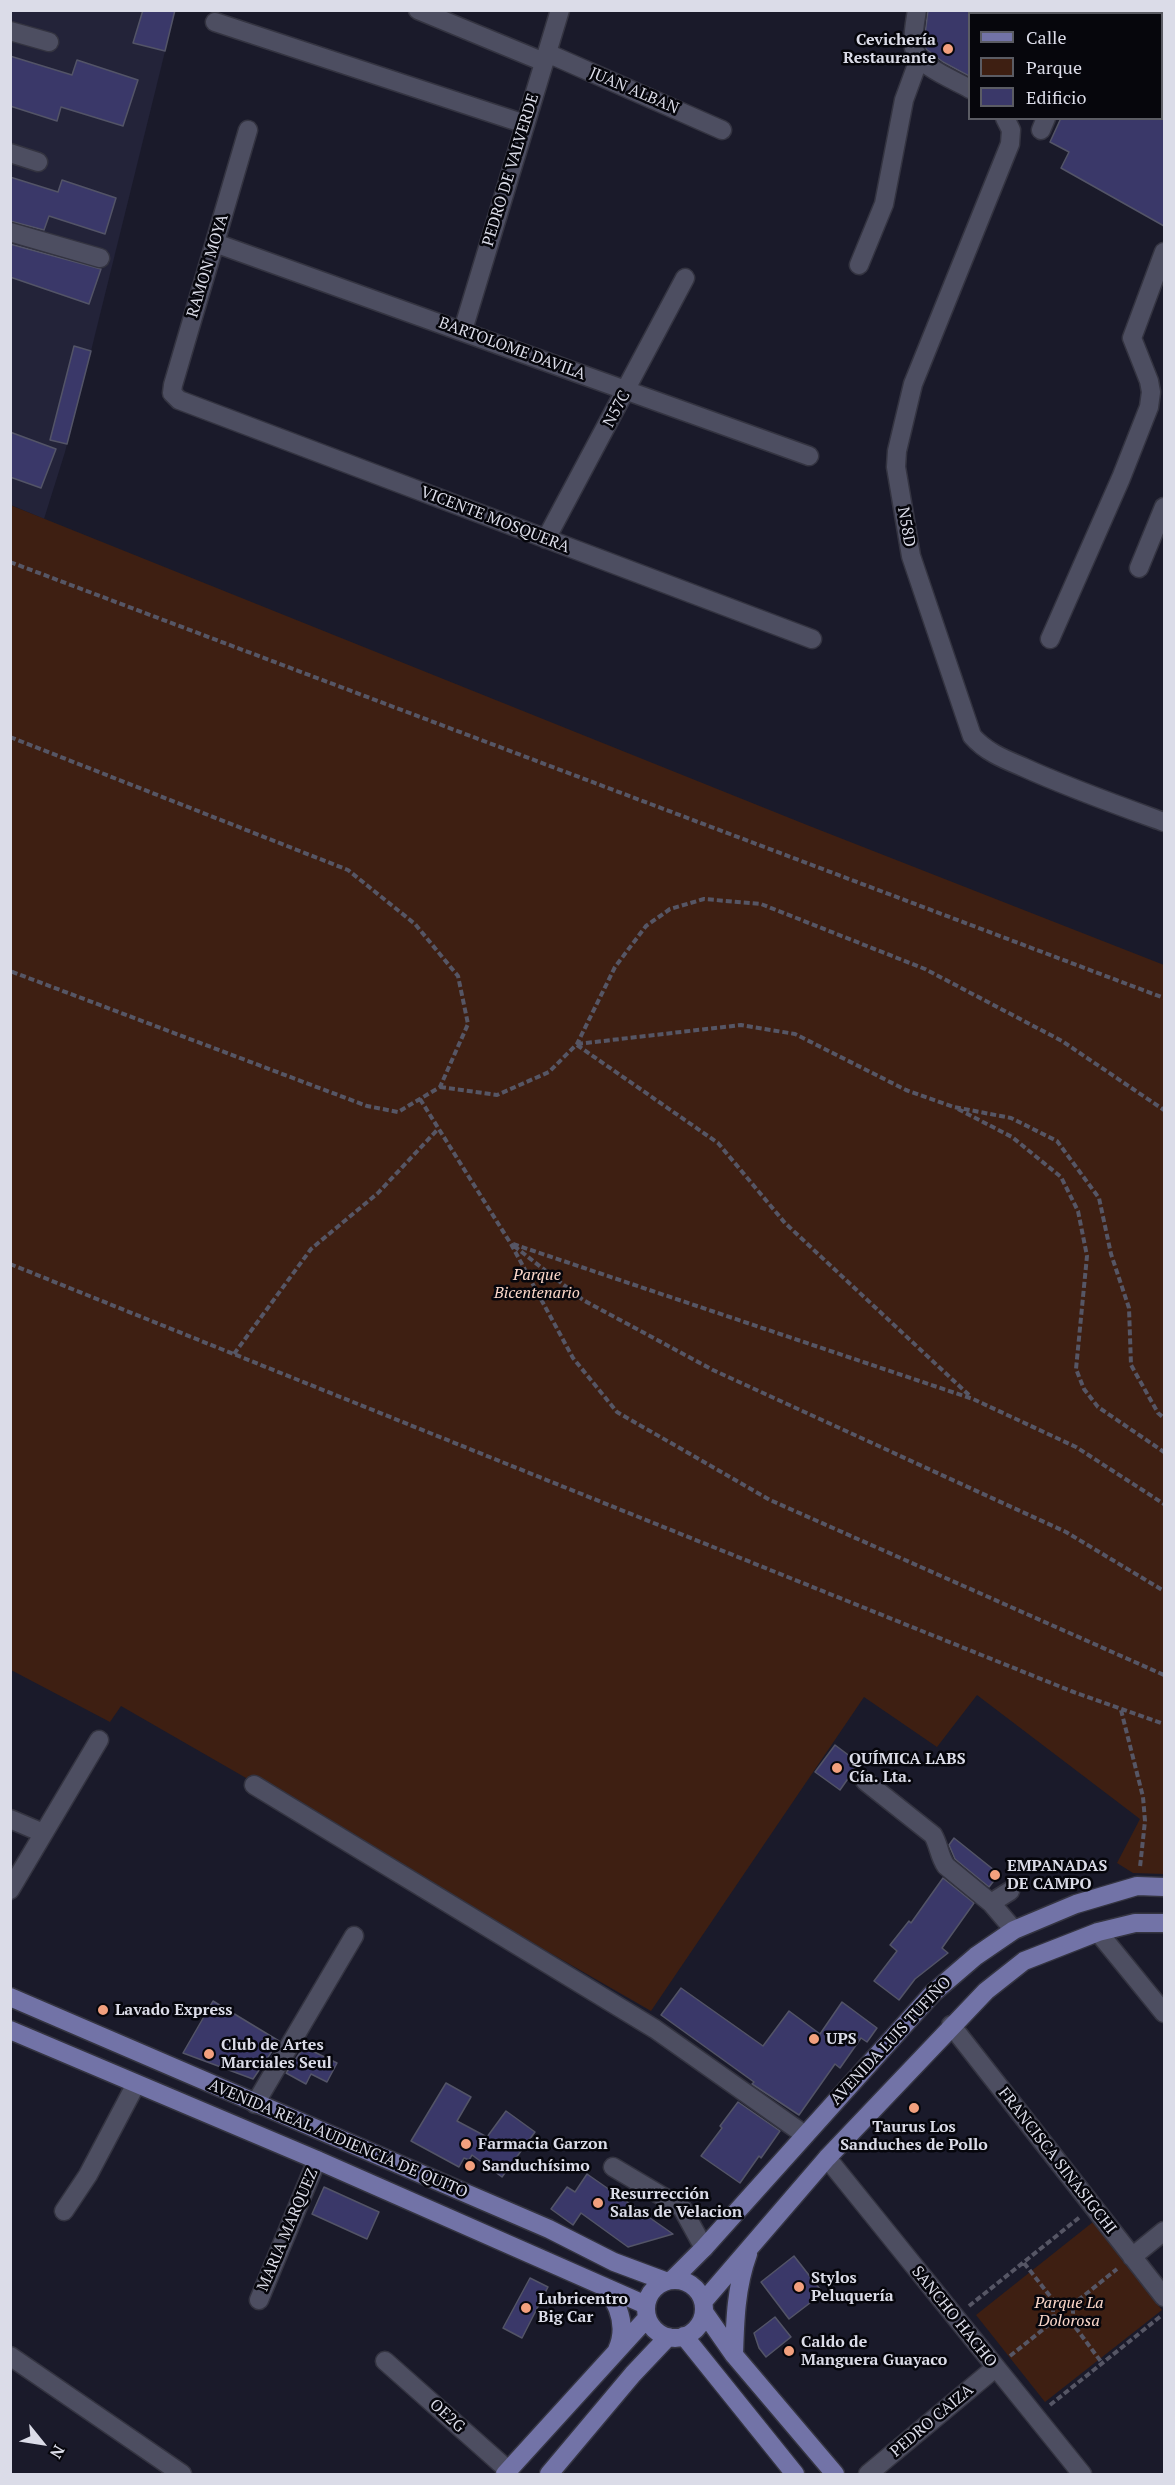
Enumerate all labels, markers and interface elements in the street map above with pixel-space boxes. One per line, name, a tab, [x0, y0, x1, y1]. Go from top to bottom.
legend	[968, 12, 1163, 120]
text: Calle	[1026, 25, 1067, 49]
place label: Cevichería Restaurante	[843, 30, 936, 68]
marker: Cevichería Restaurante	[941, 42, 955, 56]
text: Parque	[1026, 55, 1082, 79]
street label: JUAN ALBAN	[587, 64, 681, 118]
text: Edificio	[1026, 85, 1086, 109]
street label: PEDRO DE VALVERDE	[479, 91, 543, 249]
street label: RAMON MOYA	[183, 212, 233, 320]
street label: BARTOLOME DAVILA	[436, 313, 588, 385]
street label: N57C	[599, 387, 635, 431]
street label: VICENTE MOSQUERA	[418, 483, 572, 557]
street label: N58D	[893, 506, 919, 548]
park label: Parque Bicentenario	[494, 1265, 580, 1303]
place label: QUÍMICA LABS Cía. Lta.	[849, 1749, 966, 1787]
marker: QUÍMICA LABS Cía. Lta.	[830, 1761, 844, 1775]
place label: EMPANADAS DE CAMPO	[1007, 1856, 1107, 1894]
marker: EMPANADAS DE CAMPO	[988, 1868, 1002, 1882]
street label: AVENIDA LUIS TUFIÑO	[827, 1973, 955, 2109]
place label: Lavado Express	[115, 2000, 233, 2020]
marker: Lavado Express	[96, 2003, 110, 2017]
place label: UPS	[826, 2029, 857, 2049]
marker: UPS	[807, 2032, 821, 2046]
place label: Club de Artes Marciales Seul	[221, 2035, 332, 2073]
marker: Club de Artes Marciales Seul	[202, 2047, 216, 2061]
street label: AVENIDA REAL AUDIENCIA DE QUITO	[205, 2076, 471, 2202]
street label: FRANCISCA SINASIGCHI	[994, 2084, 1120, 2238]
marker: Taurus Los Sanduches de Pollo	[907, 2101, 921, 2115]
place label: Taurus Los Sanduches de Pollo	[840, 2117, 988, 2155]
place label: Farmacia Garzon	[478, 2134, 608, 2154]
marker: Farmacia Garzon	[459, 2137, 473, 2151]
place label: Sanduchísimo	[482, 2156, 590, 2176]
marker: Sanduchísimo	[463, 2159, 477, 2173]
street label: MARIA MARQUEZ	[253, 2166, 323, 2294]
place label: Resurrección Salas de Velacion	[610, 2184, 742, 2222]
marker: Resurrección Salas de Velacion	[591, 2196, 605, 2210]
street label: SANCHO HACHO	[907, 2263, 1001, 2371]
place label: Stylos Peluquería	[811, 2268, 894, 2306]
marker: Stylos Peluquería	[792, 2280, 806, 2294]
place label: Lubricentro Big Car	[538, 2289, 628, 2327]
park label: Parque La Dolorosa	[1034, 2293, 1104, 2331]
marker: Lubricentro Big Car	[519, 2301, 533, 2315]
place label: Caldo de Manguera Guayaco	[801, 2332, 947, 2370]
marker: Caldo de Manguera Guayaco	[782, 2344, 796, 2358]
street label: PEDRO CAIZA	[887, 2381, 977, 2461]
street label: OE2G	[425, 2395, 469, 2437]
north arrow	[12, 2413, 72, 2473]
text: N	[45, 2441, 70, 2463]

